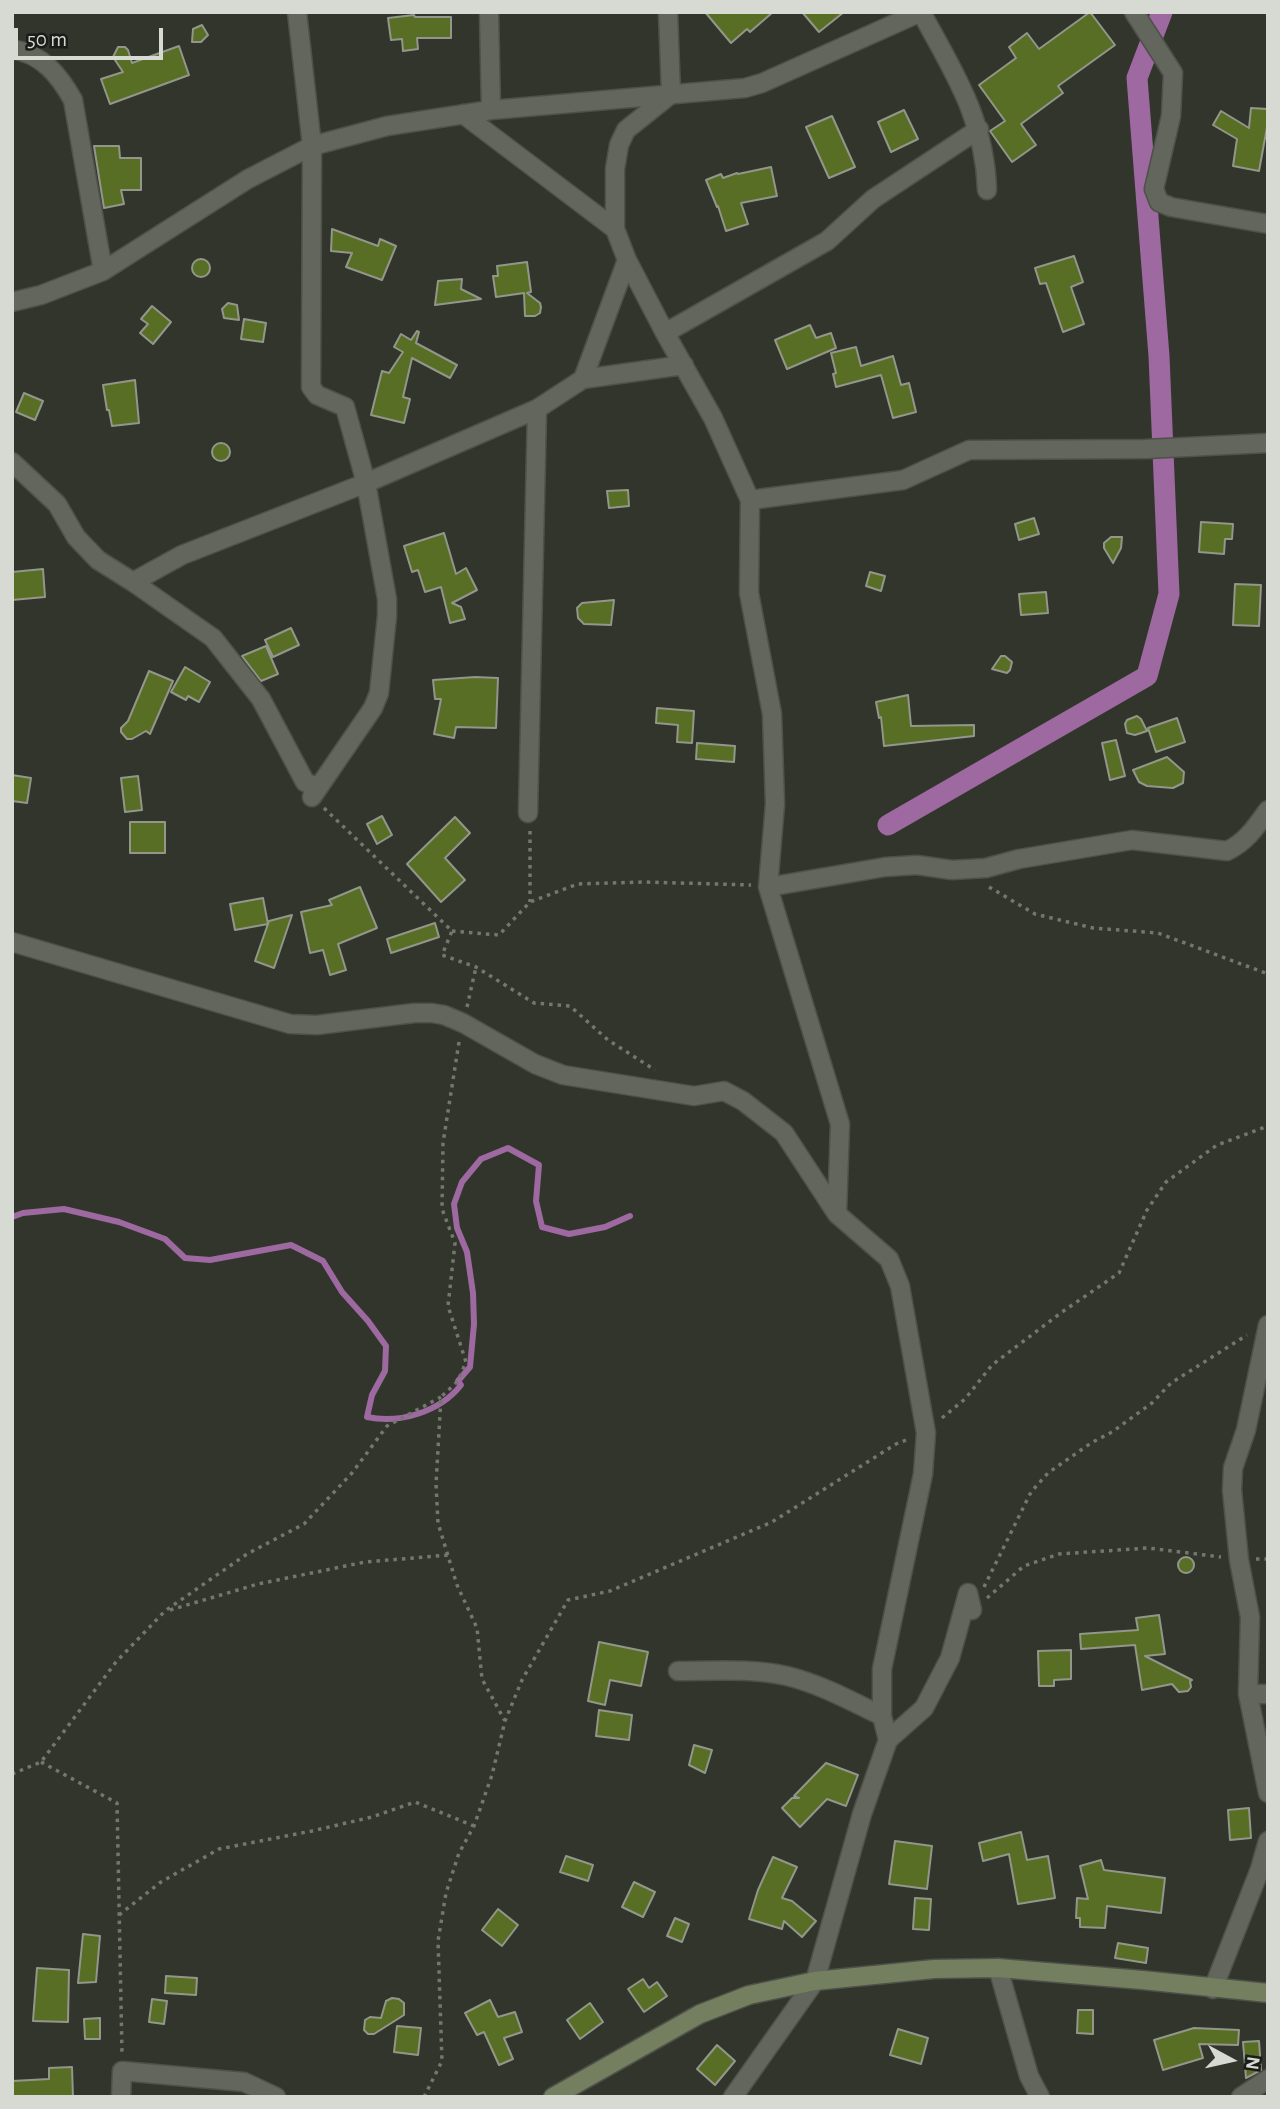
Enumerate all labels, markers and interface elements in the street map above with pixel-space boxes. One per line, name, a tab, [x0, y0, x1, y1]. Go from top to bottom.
scale bar	[18, 14, 166, 58]
text: 50 m	[27, 29, 67, 50]
north arrow	[1196, 2025, 1266, 2095]
text: N	[1242, 2055, 1263, 2071]

